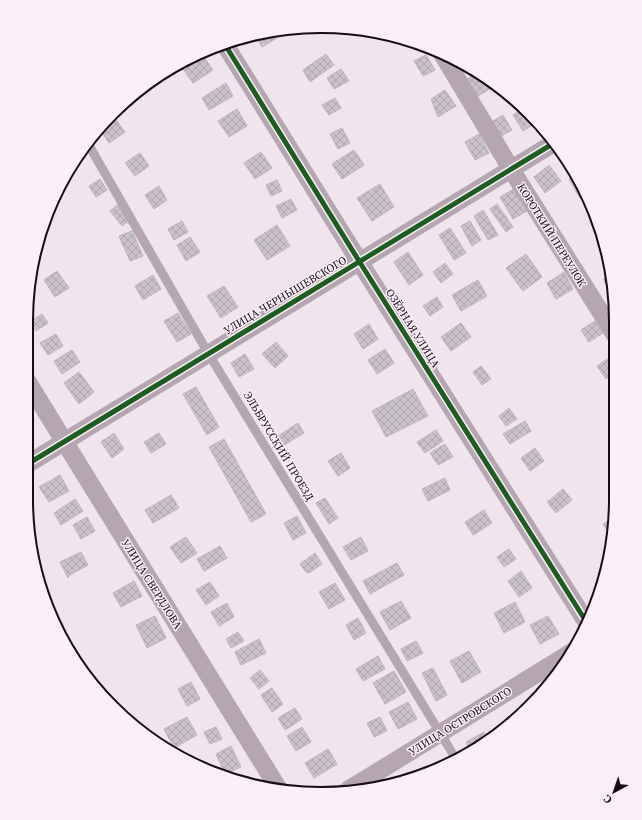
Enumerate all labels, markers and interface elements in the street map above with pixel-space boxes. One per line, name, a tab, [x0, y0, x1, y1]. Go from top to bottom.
street label: КОРОТКИЙ ПЕРЕУЛОК	[514, 181, 590, 290]
street label: УЛИЦА ЧЕРНЫШЕВСКОГО	[221, 253, 350, 338]
street label: ОЗЁРНАЯ УЛИЦА	[382, 286, 443, 371]
street label: ЭЛЬБРУССКИЙ ПРОЕЗД	[240, 389, 317, 504]
street label: УЛИЦА СВЕРДЛОВА	[118, 536, 186, 633]
street label: УЛИЦА ОСТРОВСКОГО	[406, 684, 515, 759]
north arrow	[594, 772, 634, 812]
text: С	[600, 791, 615, 807]

